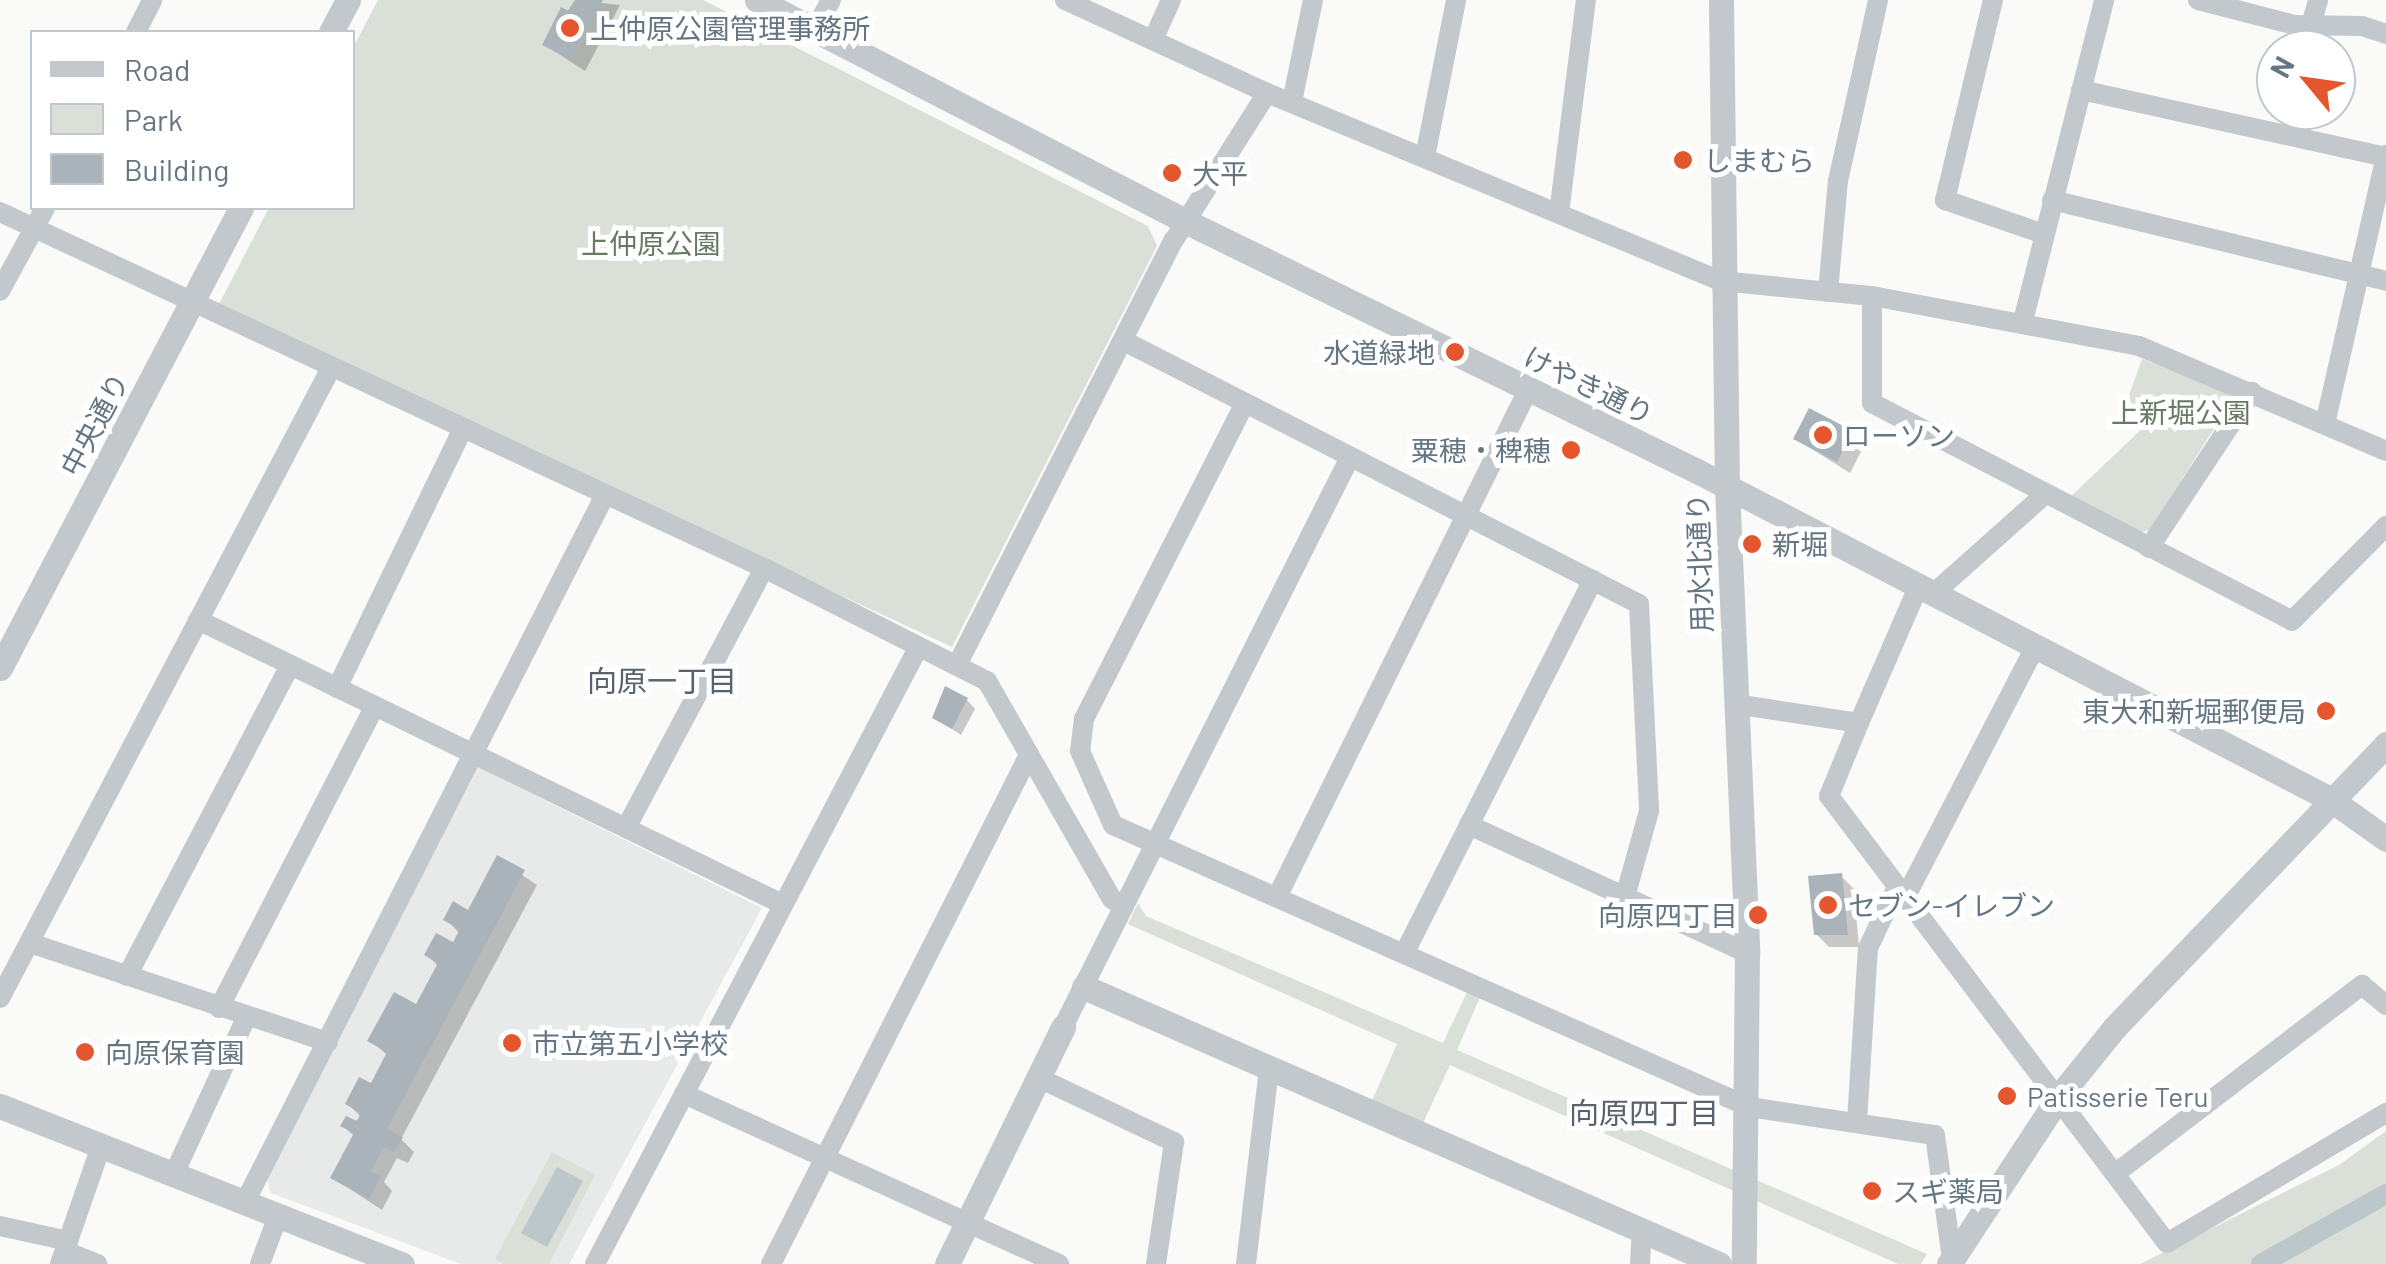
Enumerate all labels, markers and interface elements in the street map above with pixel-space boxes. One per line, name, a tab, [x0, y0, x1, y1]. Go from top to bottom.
place label: 上仲原公園管理事務所	[590, 11, 870, 45]
marker: 上仲原公園管理事務所	[559, 17, 581, 39]
legend	[30, 30, 355, 210]
north arrow	[2256, 30, 2356, 130]
text: N	[2262, 50, 2301, 83]
text: Road	[124, 51, 190, 87]
text: Park	[124, 101, 183, 137]
place label: しまむら	[1703, 143, 1815, 177]
marker: しまむら	[1672, 149, 1694, 171]
text: Building	[124, 151, 229, 187]
place label: 大平	[1192, 156, 1248, 190]
marker: 大平	[1161, 162, 1183, 184]
park label: 上仲原公園	[581, 226, 721, 260]
place label: 水道緑地	[1323, 335, 1435, 369]
street label: けやき通り	[1519, 339, 1659, 431]
marker: 水道緑地	[1444, 341, 1466, 363]
street label: 中央通り	[53, 367, 135, 481]
park label: 上新堀公園	[2111, 395, 2251, 429]
place label: ローソン	[1843, 418, 1955, 452]
marker: ローソン	[1812, 424, 1834, 446]
place label: 粟穂・稗穂	[1411, 433, 1551, 467]
marker: 粟穂・稗穂	[1560, 439, 1582, 461]
street label: 用水北通り	[1680, 492, 1718, 634]
place label: 新堀	[1772, 527, 1828, 561]
marker: 新堀	[1741, 533, 1763, 555]
district label: 向原一丁目	[587, 662, 737, 698]
place label: 東大和新堀郵便局	[2082, 694, 2306, 728]
marker: 東大和新堀郵便局	[2315, 700, 2337, 722]
place label: セブン-イレブン	[1848, 888, 2055, 922]
marker: セブン-イレブン	[1817, 894, 1839, 916]
place label: 向原四丁目	[1598, 898, 1738, 932]
marker: 向原四丁目	[1747, 904, 1769, 926]
place label: 市立第五小学校	[532, 1026, 728, 1060]
marker: 市立第五小学校	[501, 1032, 523, 1054]
place label: 向原保育園	[105, 1035, 245, 1069]
marker: 向原保育園	[74, 1041, 96, 1063]
place label: Patisserie Teru	[2027, 1079, 2208, 1113]
marker: Patisserie Teru	[1996, 1085, 2018, 1107]
district label: 向原四丁目	[1569, 1094, 1719, 1130]
place label: スギ薬局	[1892, 1174, 2004, 1208]
marker: スギ薬局	[1861, 1180, 1883, 1202]

